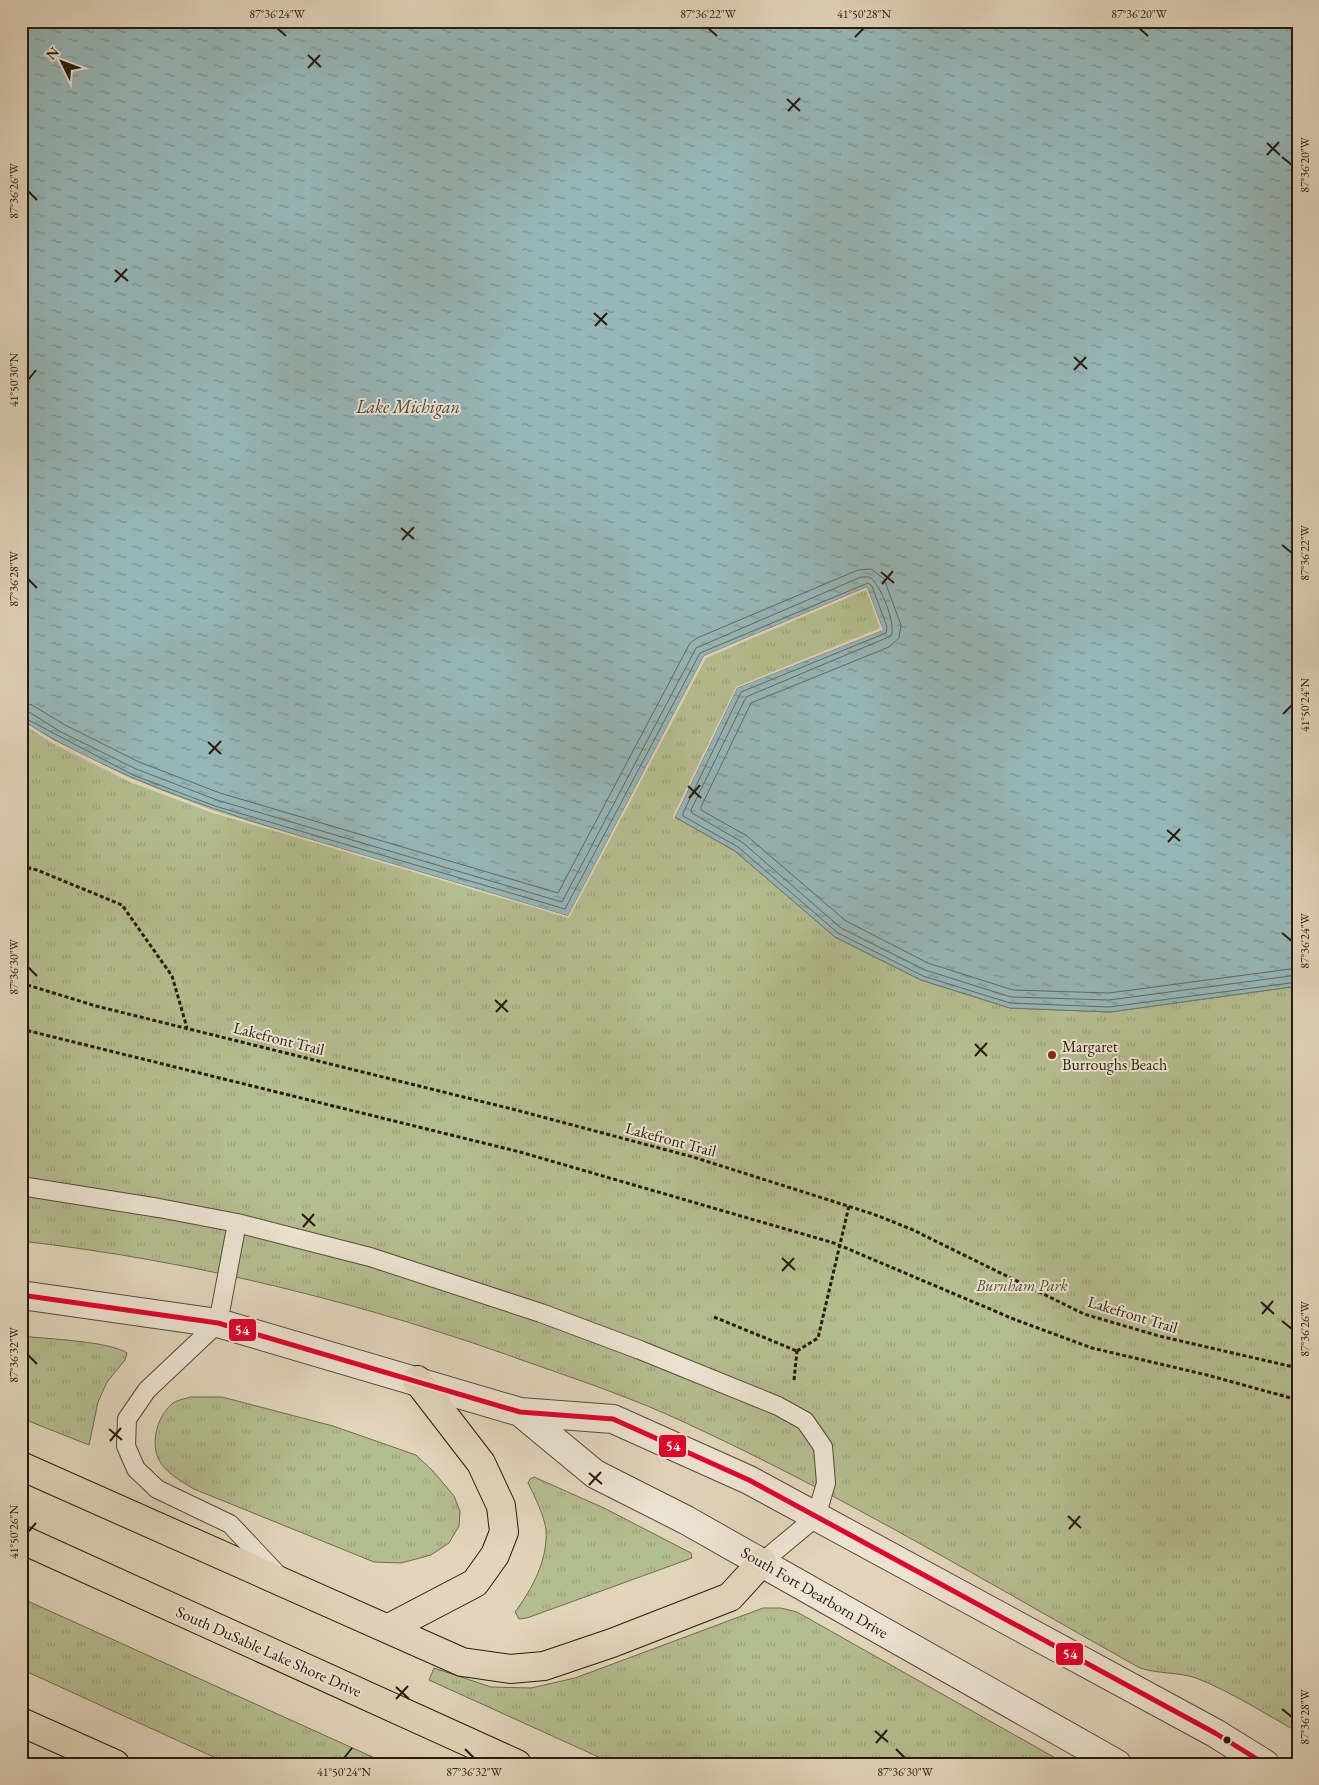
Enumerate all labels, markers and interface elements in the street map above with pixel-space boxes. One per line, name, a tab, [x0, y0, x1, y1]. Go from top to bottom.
text: 87°36'24"W	[249, 6, 306, 22]
text: 87°36'22"W	[680, 6, 737, 22]
text: 41°50'28"N	[837, 6, 891, 22]
text: 87°36'20"W	[1111, 6, 1168, 22]
north arrow	[38, 38, 88, 88]
text: N	[42, 43, 63, 64]
text: 87°36'20"W	[1297, 136, 1313, 193]
text: 87°36'26"W	[6, 162, 22, 219]
text: 41°50'30"N	[6, 353, 22, 407]
water label: Lake Michigan	[355, 395, 460, 419]
text: 87°36'22"W	[1297, 524, 1313, 581]
text: 87°36'28"W	[6, 550, 22, 607]
text: 41°50'24"N	[1297, 678, 1313, 732]
text: 87°36'24"W	[1297, 912, 1313, 969]
text: 87°36'30"W	[6, 938, 22, 995]
street label: Lakefront Trail	[231, 1017, 327, 1060]
place label: Margaret Burroughs Beach	[1062, 1036, 1167, 1075]
marker: Margaret Burroughs Beach	[1046, 1049, 1058, 1061]
street label: Lakefront Trail	[623, 1117, 719, 1162]
park label: Burnham Park	[975, 1275, 1069, 1296]
street label: Lakefront Trail	[1085, 1291, 1181, 1338]
text: 87°36'26"W	[1297, 1300, 1313, 1357]
line badge: 54	[228, 1318, 257, 1342]
text: 54	[235, 1321, 250, 1339]
text: 87°36'32"W	[6, 1326, 22, 1383]
line badge: 54	[658, 1434, 687, 1458]
text: 54	[666, 1437, 681, 1455]
text: 41°50'26"N	[6, 1505, 22, 1559]
street label: South Fort Dearborn Drive	[737, 1542, 892, 1643]
street label: South DuSable Lake Shore Drive	[173, 1601, 365, 1702]
line badge: 54	[1055, 1642, 1084, 1666]
text: 54	[1063, 1645, 1078, 1663]
text: 87°36'28"W	[1297, 1688, 1313, 1745]
unlabelled marker	[1222, 1735, 1232, 1745]
text: 41°50'24"N	[317, 1764, 371, 1780]
text: 87°36'32"W	[446, 1764, 503, 1780]
text: 87°36'30"W	[877, 1764, 934, 1780]

